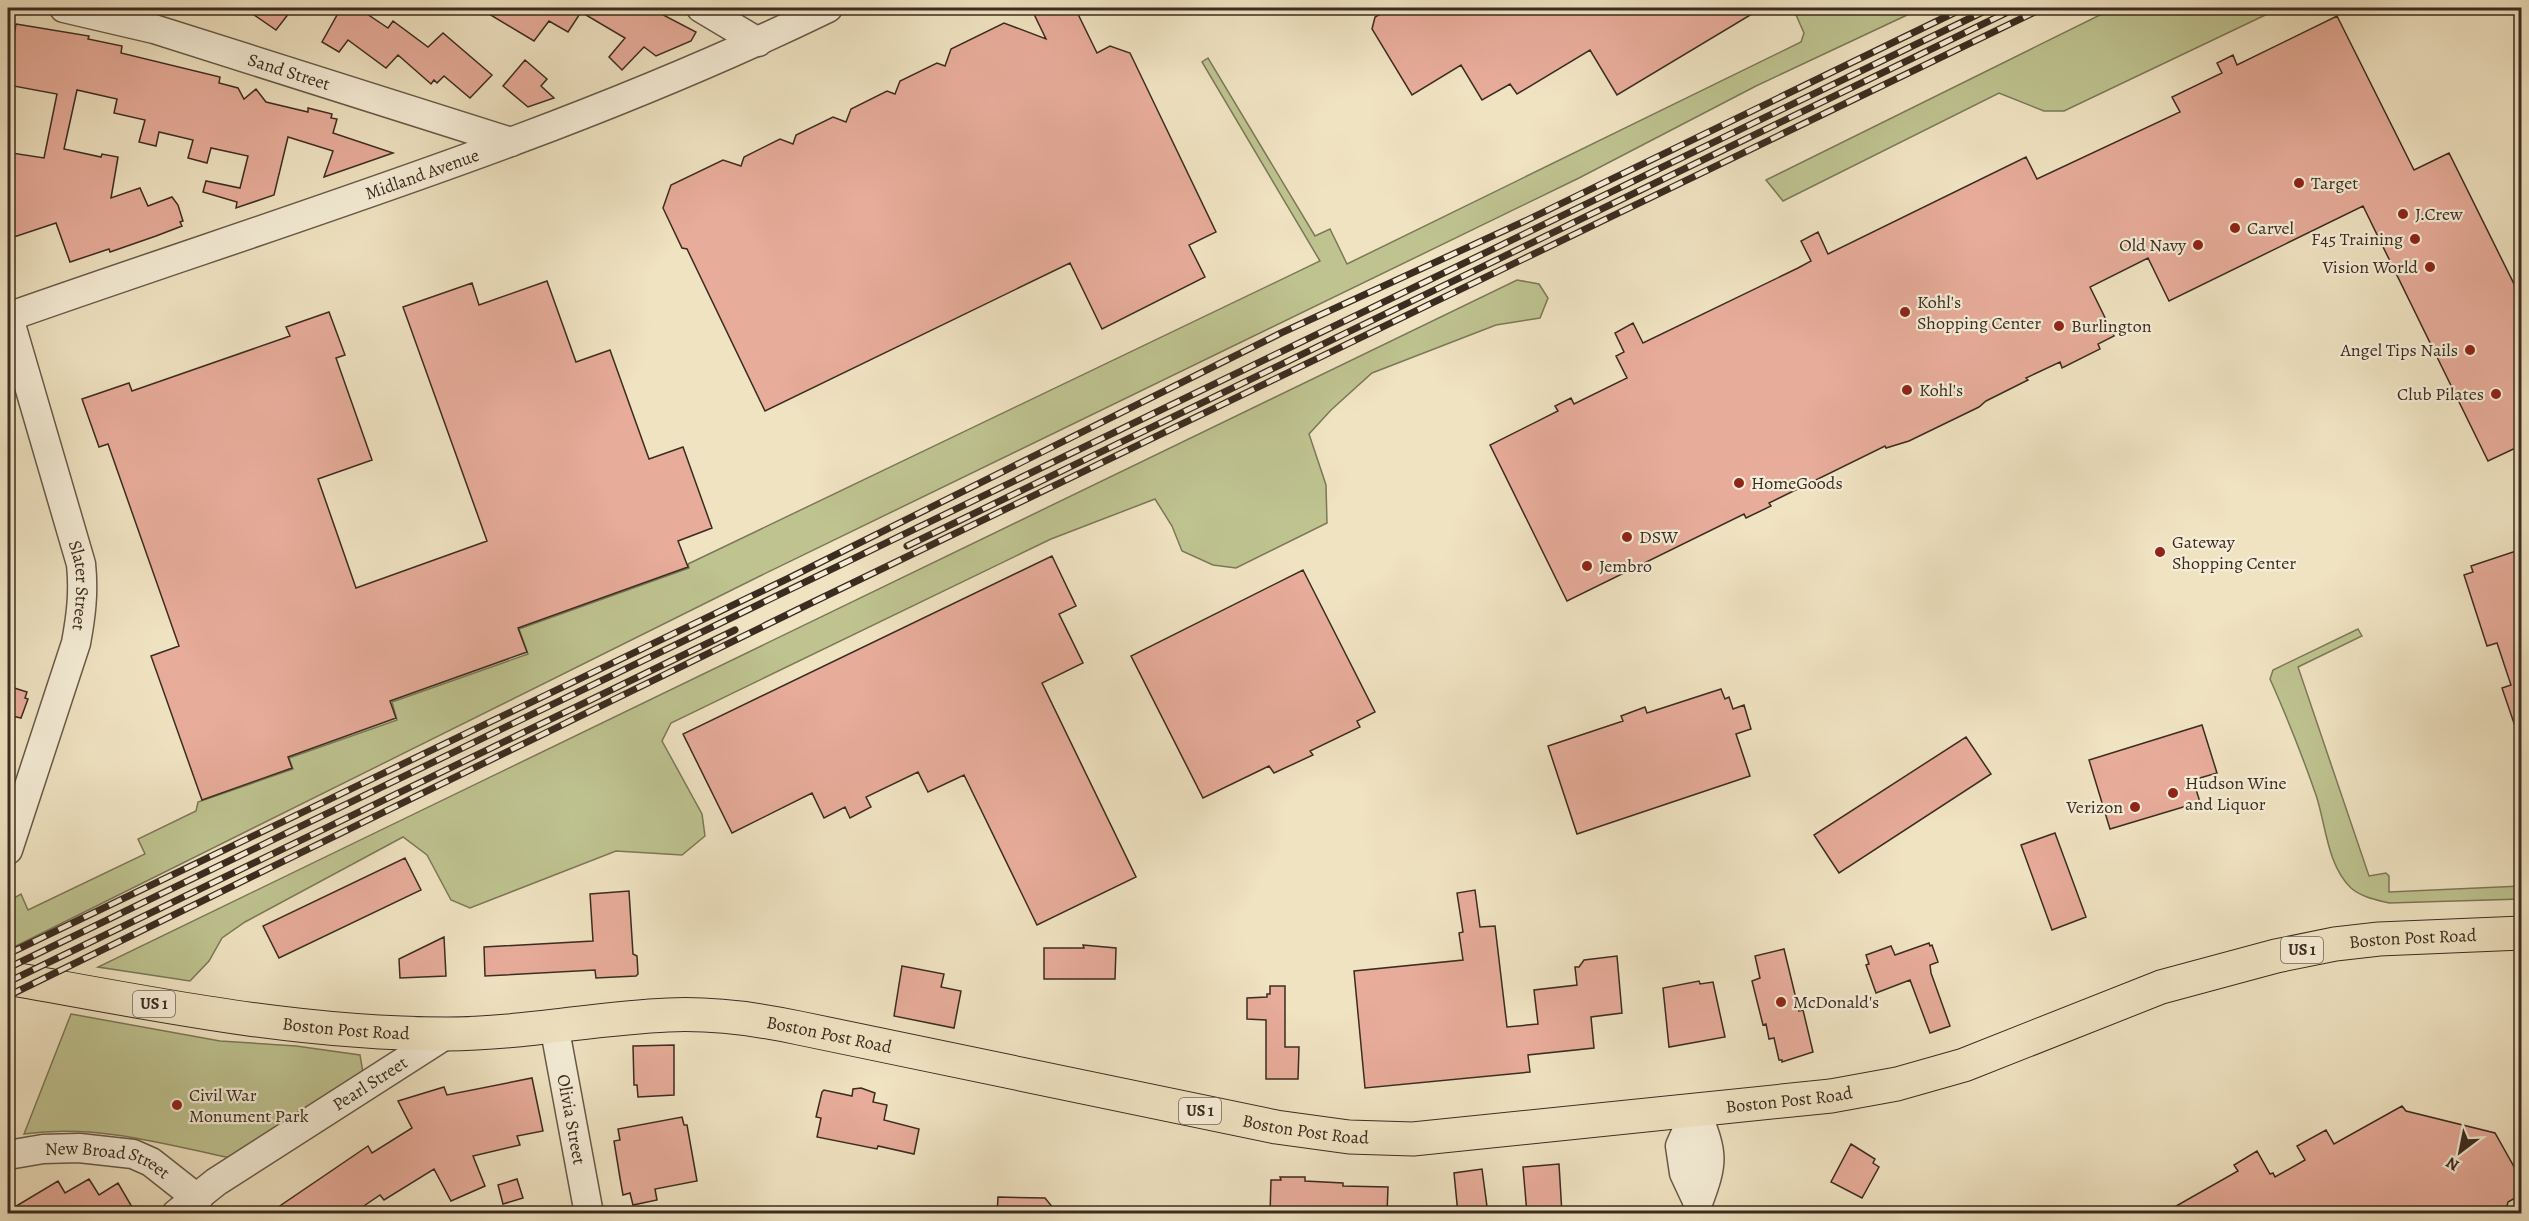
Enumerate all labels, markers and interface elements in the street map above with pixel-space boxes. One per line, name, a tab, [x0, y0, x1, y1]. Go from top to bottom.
street label: Sand Street	[245, 47, 333, 96]
street label: Midland Avenue	[362, 143, 482, 205]
place label: Target	[2311, 171, 2358, 195]
marker: Target	[2292, 176, 2306, 190]
place label: J.Crew	[2415, 202, 2463, 226]
marker: J.Crew	[2396, 207, 2410, 221]
place label: Carvel	[2247, 216, 2295, 240]
marker: Carvel	[2228, 221, 2242, 235]
place label: F45 Training	[2311, 227, 2403, 251]
marker: F45 Training	[2408, 232, 2422, 246]
place label: Old Navy	[2119, 233, 2187, 257]
marker: Old Navy	[2191, 238, 2205, 252]
place label: Vision World	[2322, 255, 2418, 279]
marker: Vision World	[2423, 260, 2437, 274]
place label: Kohl's Shopping Center	[1917, 290, 2041, 335]
marker: Kohl's Shopping Center	[1898, 305, 1912, 319]
place label: Burlington	[2071, 314, 2152, 338]
marker: Burlington	[2052, 319, 2066, 333]
place label: Angel Tips Nails	[2340, 338, 2458, 362]
marker: Angel Tips Nails	[2463, 343, 2477, 357]
place label: Kohl's	[1919, 378, 1963, 402]
place label: Club Pilates	[2397, 382, 2484, 406]
marker: Kohl's	[1900, 383, 1914, 397]
marker: Club Pilates	[2489, 387, 2503, 401]
place label: HomeGoods	[1751, 471, 1843, 495]
marker: HomeGoods	[1732, 476, 1746, 490]
place label: DSW	[1639, 525, 1678, 549]
marker: DSW	[1620, 530, 1634, 544]
place label: Gateway Shopping Center	[2172, 530, 2296, 575]
street label: Slater Street	[63, 537, 94, 632]
marker: Gateway Shopping Center	[2153, 545, 2167, 559]
place label: Jembro	[1599, 554, 1652, 578]
marker: Jembro	[1580, 559, 1594, 573]
place label: Hudson Wine and Liquor	[2185, 771, 2287, 816]
marker: Hudson Wine and Liquor	[2166, 786, 2180, 800]
place label: Verizon	[2065, 795, 2123, 819]
marker: Verizon	[2128, 800, 2142, 814]
street label: Boston Post Road	[2348, 923, 2477, 954]
road number: US 1	[2281, 937, 2323, 963]
place label: McDonald's	[1793, 990, 1879, 1014]
road number: US 1	[133, 991, 175, 1017]
marker: McDonald's	[1774, 995, 1788, 1009]
street label: Boston Post Road	[765, 1010, 894, 1059]
street label: Boston Post Road	[281, 1011, 410, 1045]
street label: Pearl Street	[328, 1050, 412, 1116]
street label: Olivia Street	[551, 1072, 592, 1167]
street label: Boston Post Road	[1724, 1080, 1855, 1119]
place label: Civil War Monument Park	[189, 1083, 309, 1128]
marker: Civil War Monument Park	[170, 1098, 184, 1112]
road number: US 1	[1179, 1098, 1221, 1124]
street label: Boston Post Road	[1240, 1108, 1370, 1150]
north arrow	[2430, 1122, 2490, 1182]
street label: New Broad Street	[45, 1136, 175, 1184]
text: N	[2442, 1151, 2463, 1176]

